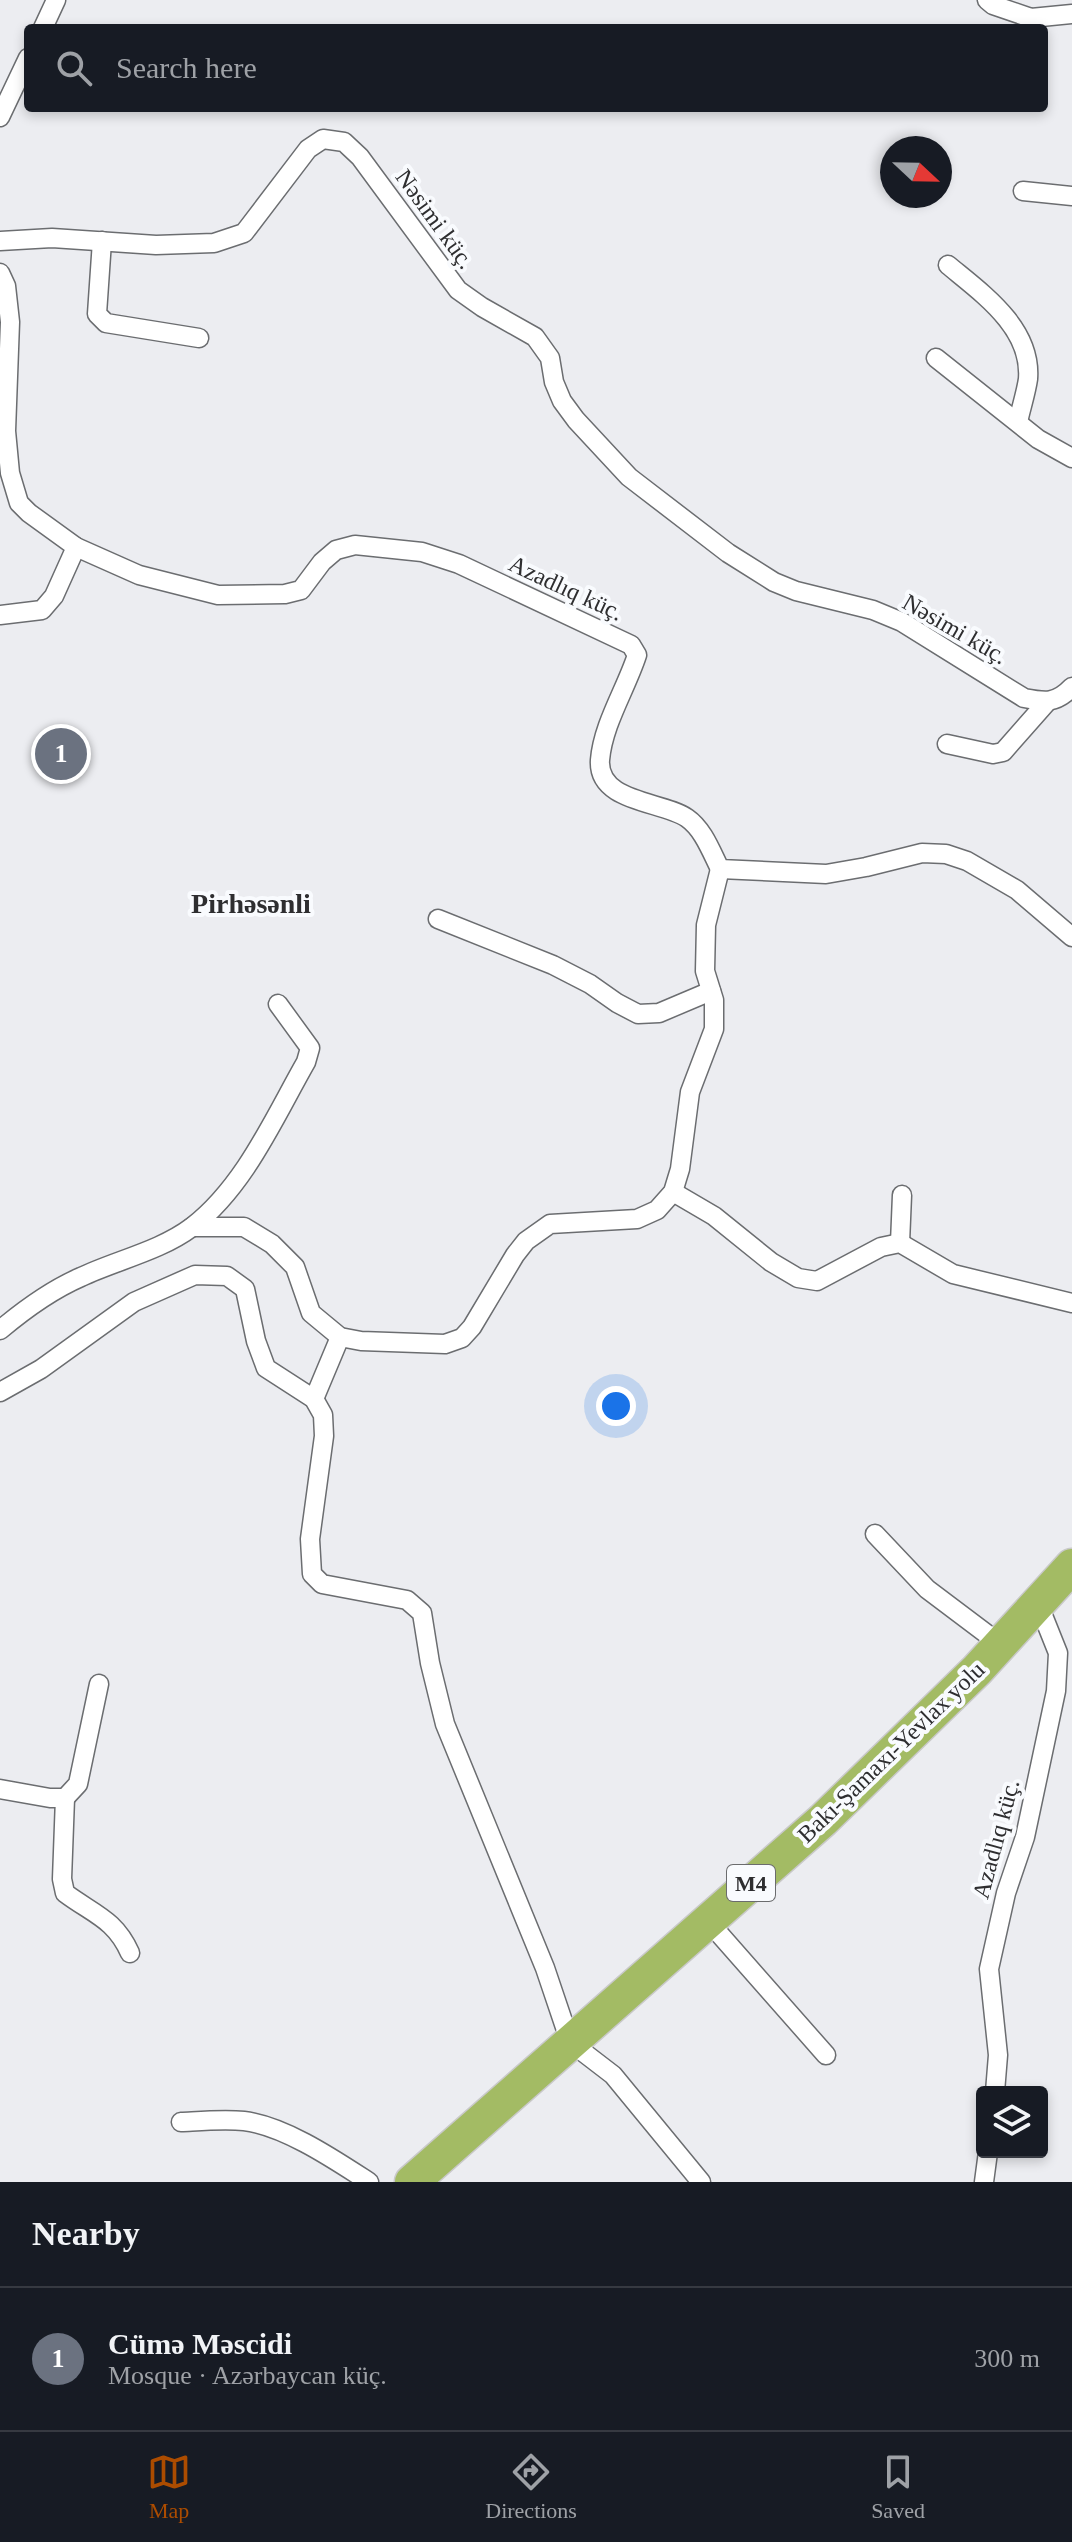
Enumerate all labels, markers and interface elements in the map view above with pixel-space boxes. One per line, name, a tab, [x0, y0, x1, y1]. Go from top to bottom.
search box	[24, 24, 1048, 112]
icon: search	[52, 46, 96, 90]
text: Search here	[116, 51, 257, 84]
north arrow	[880, 136, 952, 208]
street label: Nəsimi küç.	[390, 164, 480, 274]
street label: Azadlıq küç.	[505, 550, 627, 626]
street label: Nəsimi küç.	[898, 589, 1012, 669]
pin: 1	[35, 724, 87, 784]
district label: Pirhəsənli	[191, 888, 311, 919]
your location	[596, 1386, 636, 1426]
street label: Bakı-Şamaxı-Yevlax yolu	[792, 1656, 990, 1848]
street label: Azadlıq küç.	[968, 1776, 1024, 1902]
road number: M4	[727, 1865, 775, 1901]
map controls	[976, 2086, 1048, 2158]
button: layers	[976, 2086, 1048, 2158]
text: Nearby	[32, 2215, 140, 2252]
text: Cümə Məscidi	[108, 2327, 292, 2360]
text: 1	[52, 2344, 65, 2373]
text: 300 m	[974, 2344, 1040, 2373]
text: Mosque · Azərbaycan küç.	[108, 2361, 387, 2390]
tab: Map	[147, 2450, 191, 2524]
tab: Directions	[485, 2450, 577, 2524]
tab: Saved	[871, 2450, 925, 2524]

